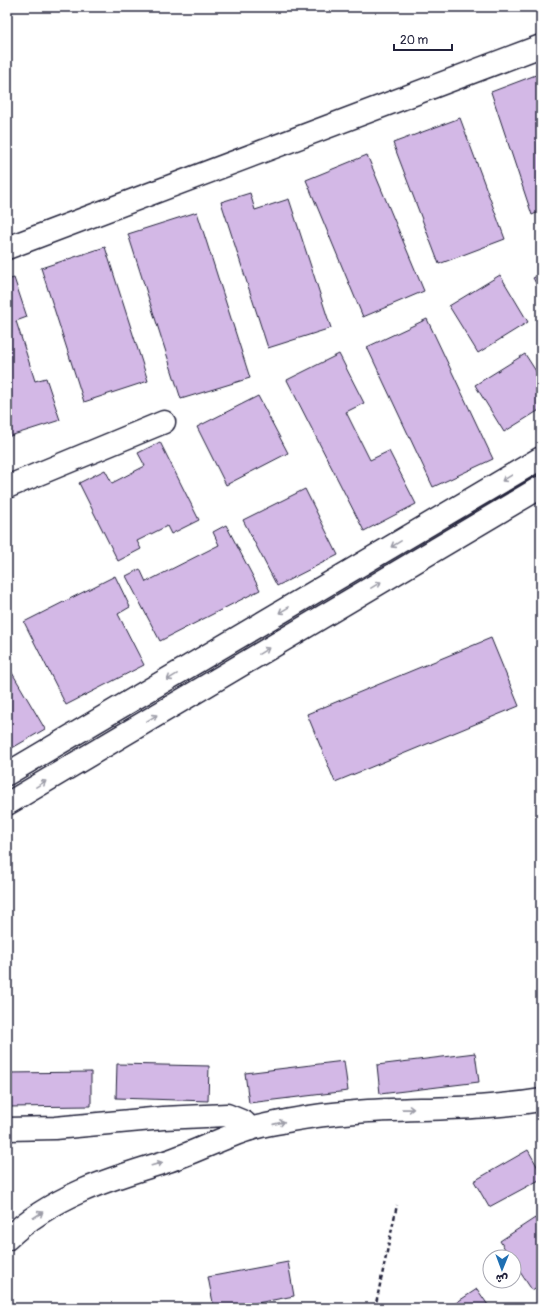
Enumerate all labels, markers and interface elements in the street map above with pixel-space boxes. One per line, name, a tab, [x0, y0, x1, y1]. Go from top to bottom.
scale bar	[394, 26, 452, 52]
text: 20 m	[400, 33, 429, 48]
one-way arrow	[501, 474, 513, 482]
one-way arrow	[390, 541, 402, 549]
one-way arrow	[370, 581, 382, 589]
one-way arrow	[278, 607, 290, 615]
one-way arrow	[258, 647, 270, 655]
one-way arrow	[166, 673, 178, 681]
one-way arrow	[146, 713, 158, 721]
one-way arrow	[35, 779, 47, 787]
one-way arrow	[401, 1105, 414, 1113]
one-way arrow	[273, 1118, 286, 1126]
one-way arrow	[150, 1160, 163, 1167]
one-way arrow	[32, 1211, 44, 1219]
north arrow	[482, 1249, 522, 1289]
text: ش	[496, 1272, 508, 1285]

